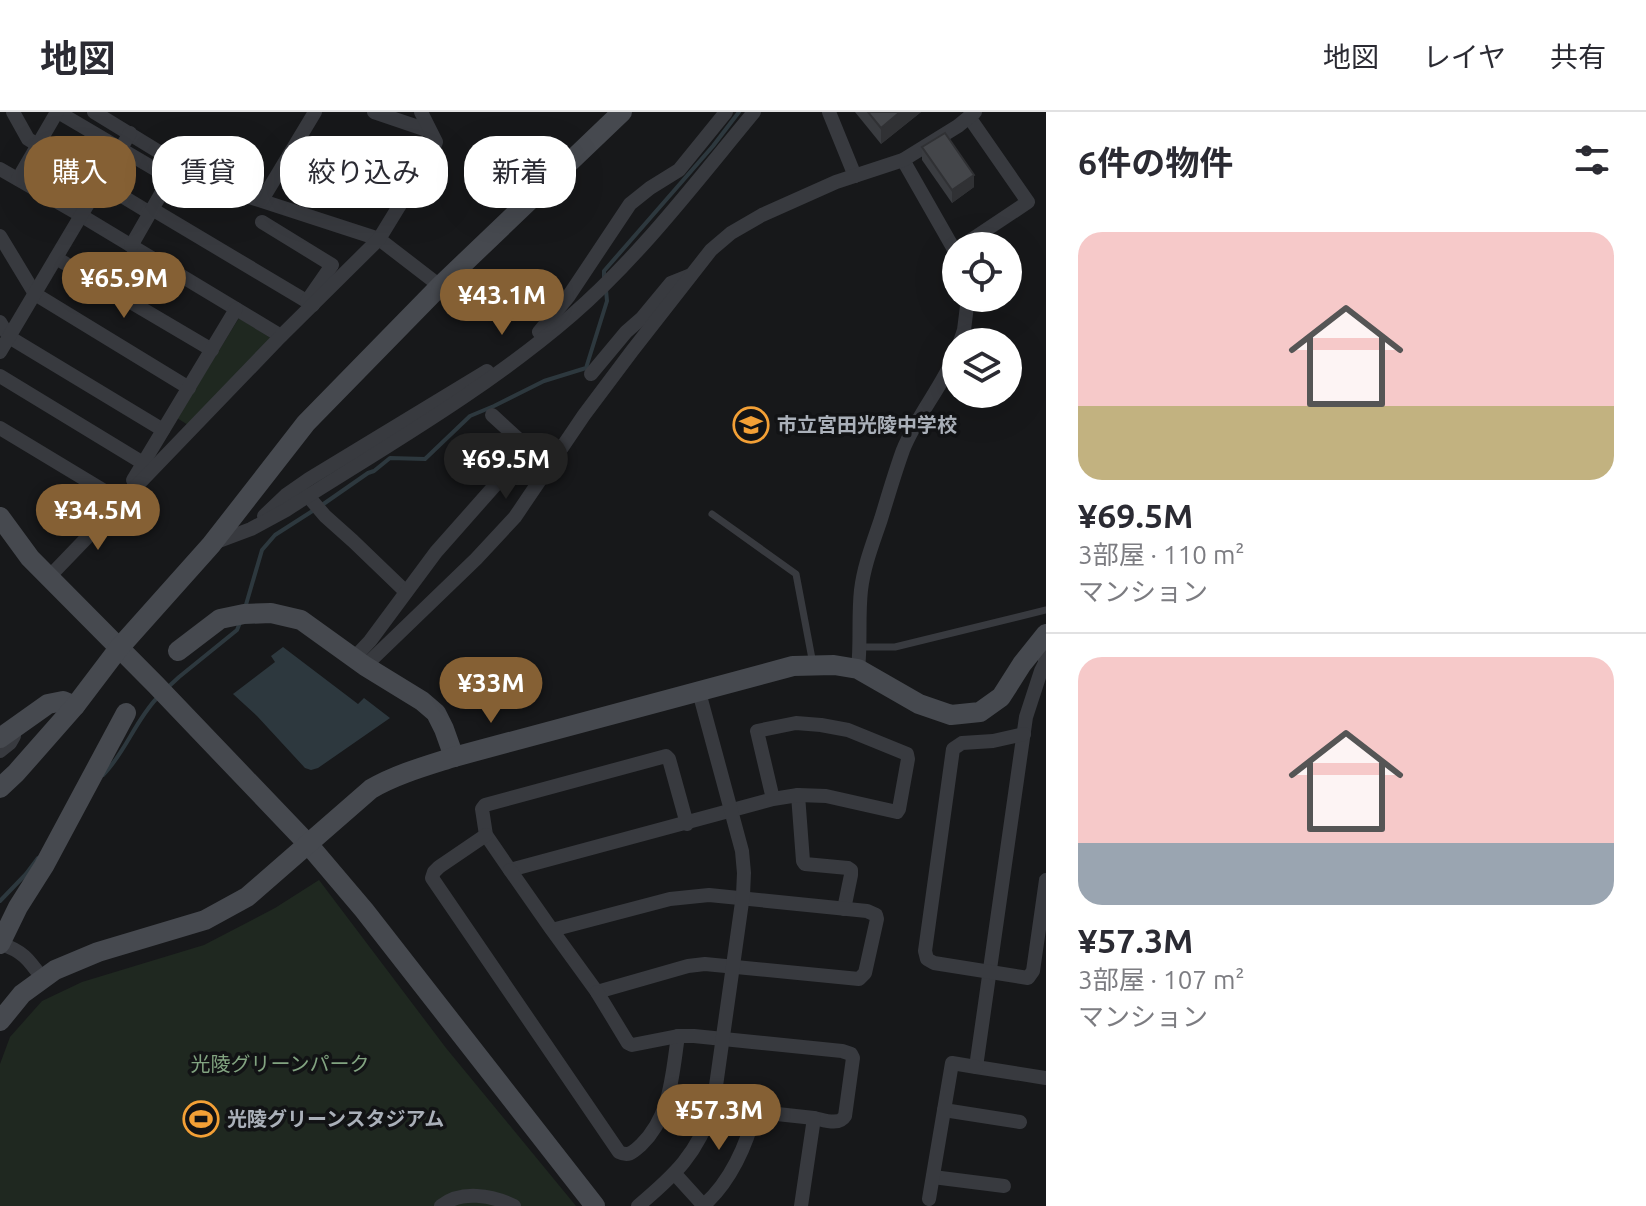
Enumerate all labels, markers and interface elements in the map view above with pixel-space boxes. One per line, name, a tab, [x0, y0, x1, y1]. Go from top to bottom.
text: 地図	[40, 37, 116, 79]
text: 地図	[1323, 41, 1379, 72]
text: レイヤ	[1423, 41, 1506, 72]
text: 共有	[1550, 41, 1606, 72]
chip: 購入	[24, 136, 136, 208]
chip: 賃貸	[152, 136, 264, 208]
chip: 絞り込み	[280, 136, 448, 208]
chip: 新着	[464, 136, 576, 208]
icon: filters	[1570, 138, 1614, 182]
text: 6件の物件	[1078, 143, 1233, 181]
map controls	[942, 232, 1022, 408]
button: locate	[942, 232, 1022, 312]
pin: ¥65.9M	[59, 252, 189, 320]
text: ¥65.9M	[80, 263, 168, 292]
pin: ¥43.1M	[437, 269, 567, 337]
text: ¥43.1M	[458, 280, 546, 309]
icon: home	[1274, 284, 1418, 428]
button: layers	[942, 328, 1022, 408]
school or university icon: 市立宮田光陵中学校	[732, 406, 770, 444]
place label: 市立宮田光陵中学校	[777, 413, 957, 436]
pin: ¥69.5M	[441, 433, 571, 501]
text: ¥69.5M	[462, 444, 550, 473]
pin: ¥34.5M	[33, 484, 163, 552]
text: ¥34.5M	[54, 495, 142, 524]
text: ¥69.5M	[1078, 496, 1193, 534]
text: 3部屋 · 110 m²	[1078, 540, 1245, 569]
text: マンション	[1078, 577, 1208, 606]
pin: ¥33M	[444, 657, 538, 725]
text: ¥33M	[457, 668, 525, 697]
icon: home	[1274, 709, 1418, 853]
text: ¥57.3M	[1078, 921, 1193, 959]
text: 3部屋 · 107 m²	[1078, 965, 1245, 994]
text: マンション	[1078, 1002, 1208, 1031]
park label: 光陵グリーンパーク	[191, 1052, 370, 1075]
pin: ¥57.3M	[654, 1084, 784, 1152]
text: ¥57.3M	[675, 1095, 763, 1124]
sports icon: 光陵グリーンスタジアム	[182, 1100, 220, 1138]
place label: 光陵グリーンスタジアム	[227, 1107, 444, 1130]

